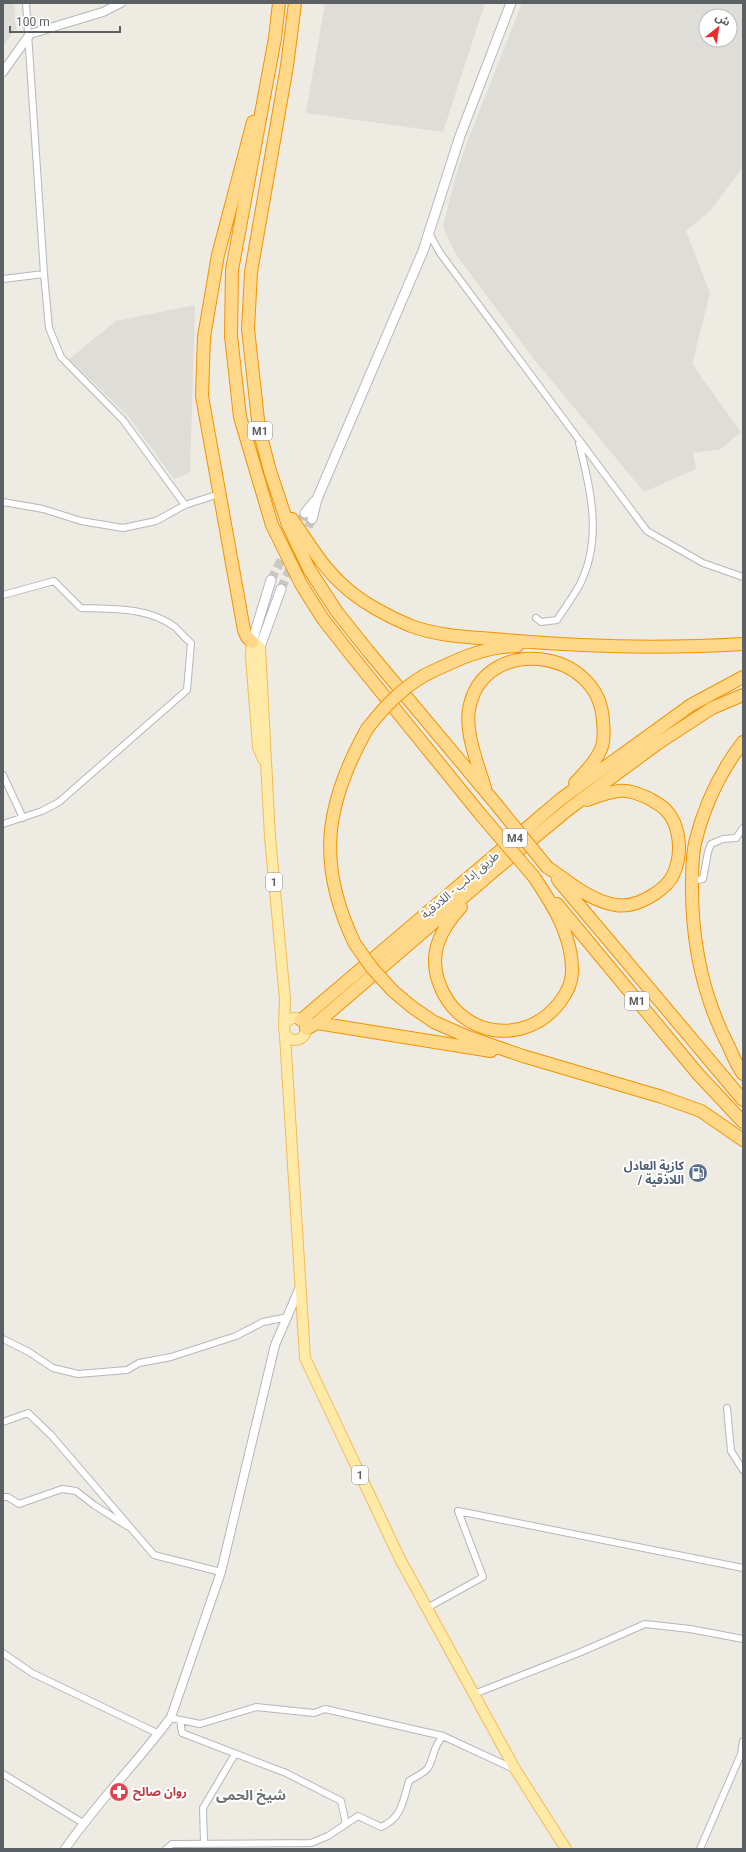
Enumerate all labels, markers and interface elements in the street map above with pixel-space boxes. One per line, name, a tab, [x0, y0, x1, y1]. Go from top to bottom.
scale bar	[10, 8, 120, 34]
north arrow	[698, 8, 738, 48]
text: ش	[713, 10, 733, 29]
text: 100 m	[16, 15, 50, 29]
road number: M1	[248, 422, 272, 440]
road number: M4	[503, 829, 527, 847]
street label: طريق إدلب - اللاذقية	[418, 848, 502, 922]
road number: 1	[266, 873, 282, 891]
road number: M1	[625, 992, 649, 1010]
place label: كازية العادل / اللاذقية	[624, 1159, 685, 1187]
fuel station icon: كازية العادل / اللاذقية	[687, 1162, 709, 1184]
road number: 1	[352, 1466, 368, 1484]
pharmacy icon: روان صالح	[108, 1781, 130, 1803]
place label: روان صالح	[133, 1785, 187, 1801]
district label: شيخ الحمى	[216, 1787, 286, 1805]

